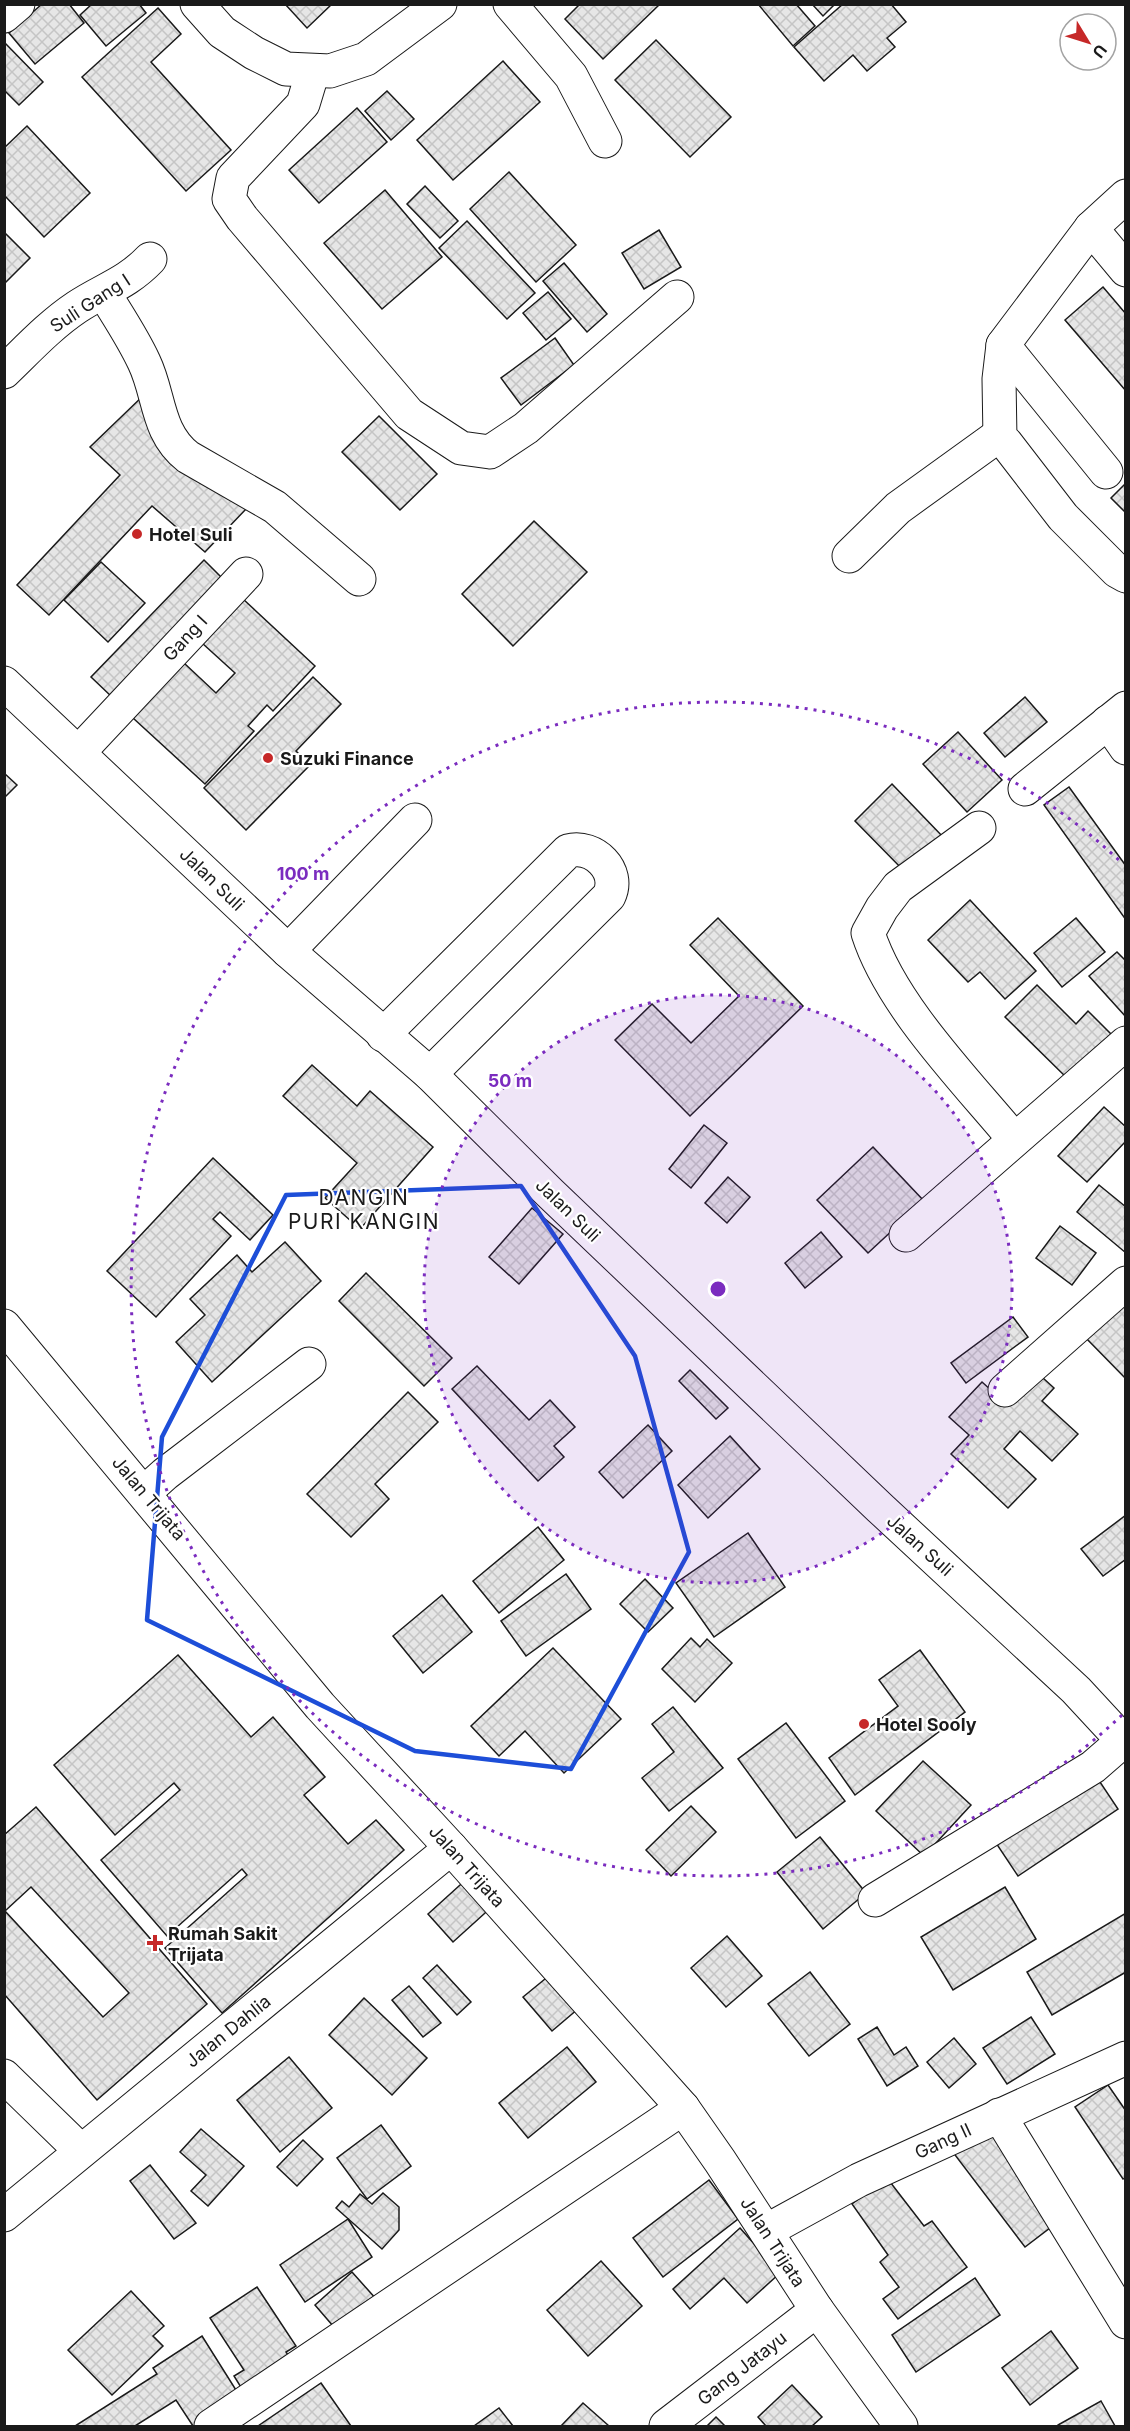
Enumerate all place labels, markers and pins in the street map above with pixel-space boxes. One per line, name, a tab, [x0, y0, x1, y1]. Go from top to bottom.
place label: Hotel Suli	[149, 524, 233, 545]
marker: Hotel Suli	[130, 527, 144, 541]
place label: Suzuki Finance	[280, 748, 414, 769]
marker: Suzuki Finance	[261, 751, 275, 765]
centre of rings	[708, 1279, 728, 1299]
place label: Hotel Sooly	[876, 1714, 977, 1735]
marker: Hotel Sooly	[857, 1717, 871, 1731]
place label: Rumah Sakit Trijata	[168, 1923, 278, 1965]
marker: Rumah Sakit Trijata	[146, 1934, 164, 1952]

